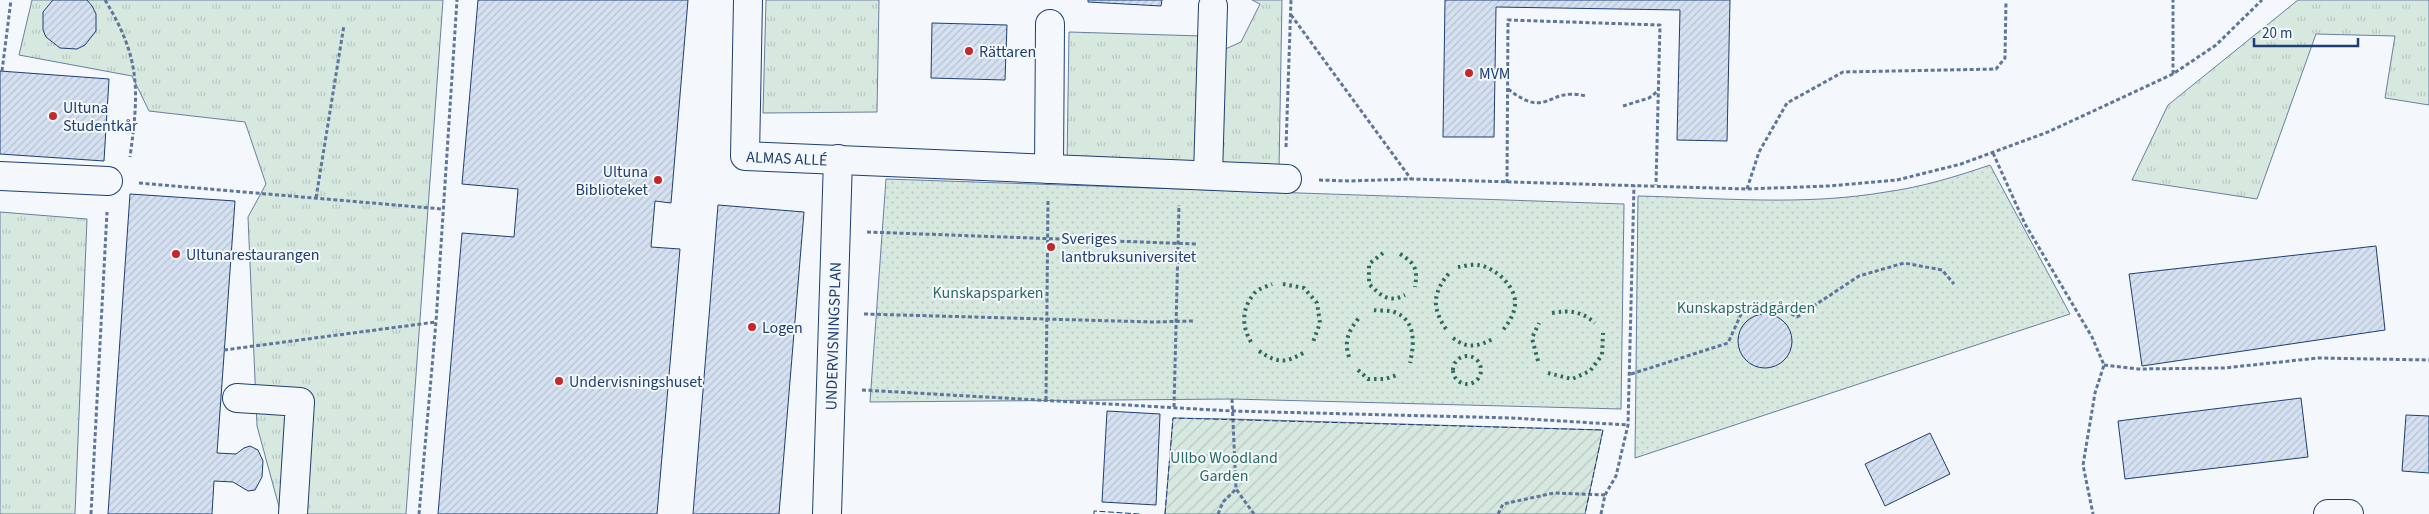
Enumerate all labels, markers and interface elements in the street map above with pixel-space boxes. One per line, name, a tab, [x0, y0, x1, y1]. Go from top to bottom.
scale bar	[2254, 15, 2358, 47]
text: 20 m	[2262, 23, 2292, 44]
place label: Rättaren	[979, 41, 1036, 63]
marker: Rättaren	[963, 45, 975, 57]
place label: MVM	[1479, 63, 1511, 85]
marker: MVM	[1463, 67, 1475, 79]
place label: Ultuna Studentkår	[63, 97, 138, 137]
marker: Ultuna Studentkår	[47, 110, 59, 122]
street label: ALMAS ALLÉ	[746, 146, 828, 171]
place label: Ultuna Biblioteket	[575, 161, 649, 201]
marker: Ultuna Biblioteket	[652, 174, 664, 186]
place label: Sveriges lantbruksuniversitet	[1061, 228, 1197, 268]
marker: Sveriges lantbruksuniversitet	[1045, 241, 1057, 253]
place label: Ultunarestaurangen	[186, 244, 319, 266]
marker: Ultunarestaurangen	[170, 248, 182, 260]
street label: UNDERVISNINGSPLAN	[820, 262, 847, 411]
park label: Kunskapsparken	[932, 282, 1044, 304]
park label: Kunskapsträdgården	[1677, 297, 1815, 319]
place label: Logen	[762, 317, 803, 339]
marker: Logen	[746, 321, 758, 333]
place label: Undervisningshuset	[569, 371, 703, 393]
marker: Undervisningshuset	[553, 375, 565, 387]
park label: Ullbo Woodland Garden	[1170, 447, 1278, 487]

